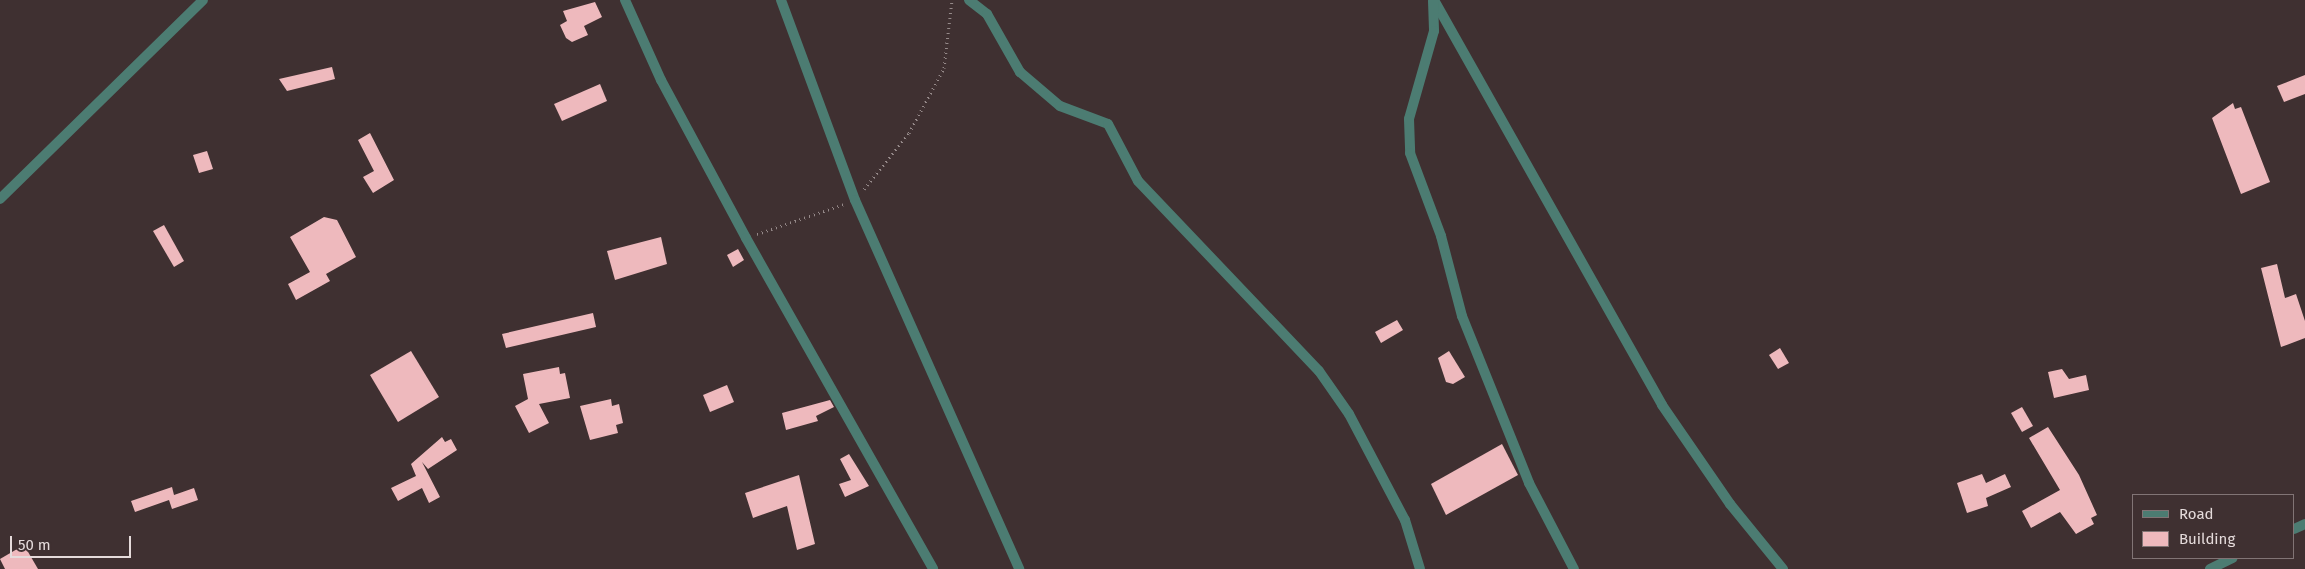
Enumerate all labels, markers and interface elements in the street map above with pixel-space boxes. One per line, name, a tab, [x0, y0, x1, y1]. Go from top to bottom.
legend	[2132, 494, 2295, 559]
text: Road	[2179, 505, 2214, 523]
scale bar	[12, 526, 134, 558]
text: Building	[2179, 530, 2235, 548]
text: 50 m	[18, 536, 51, 554]

